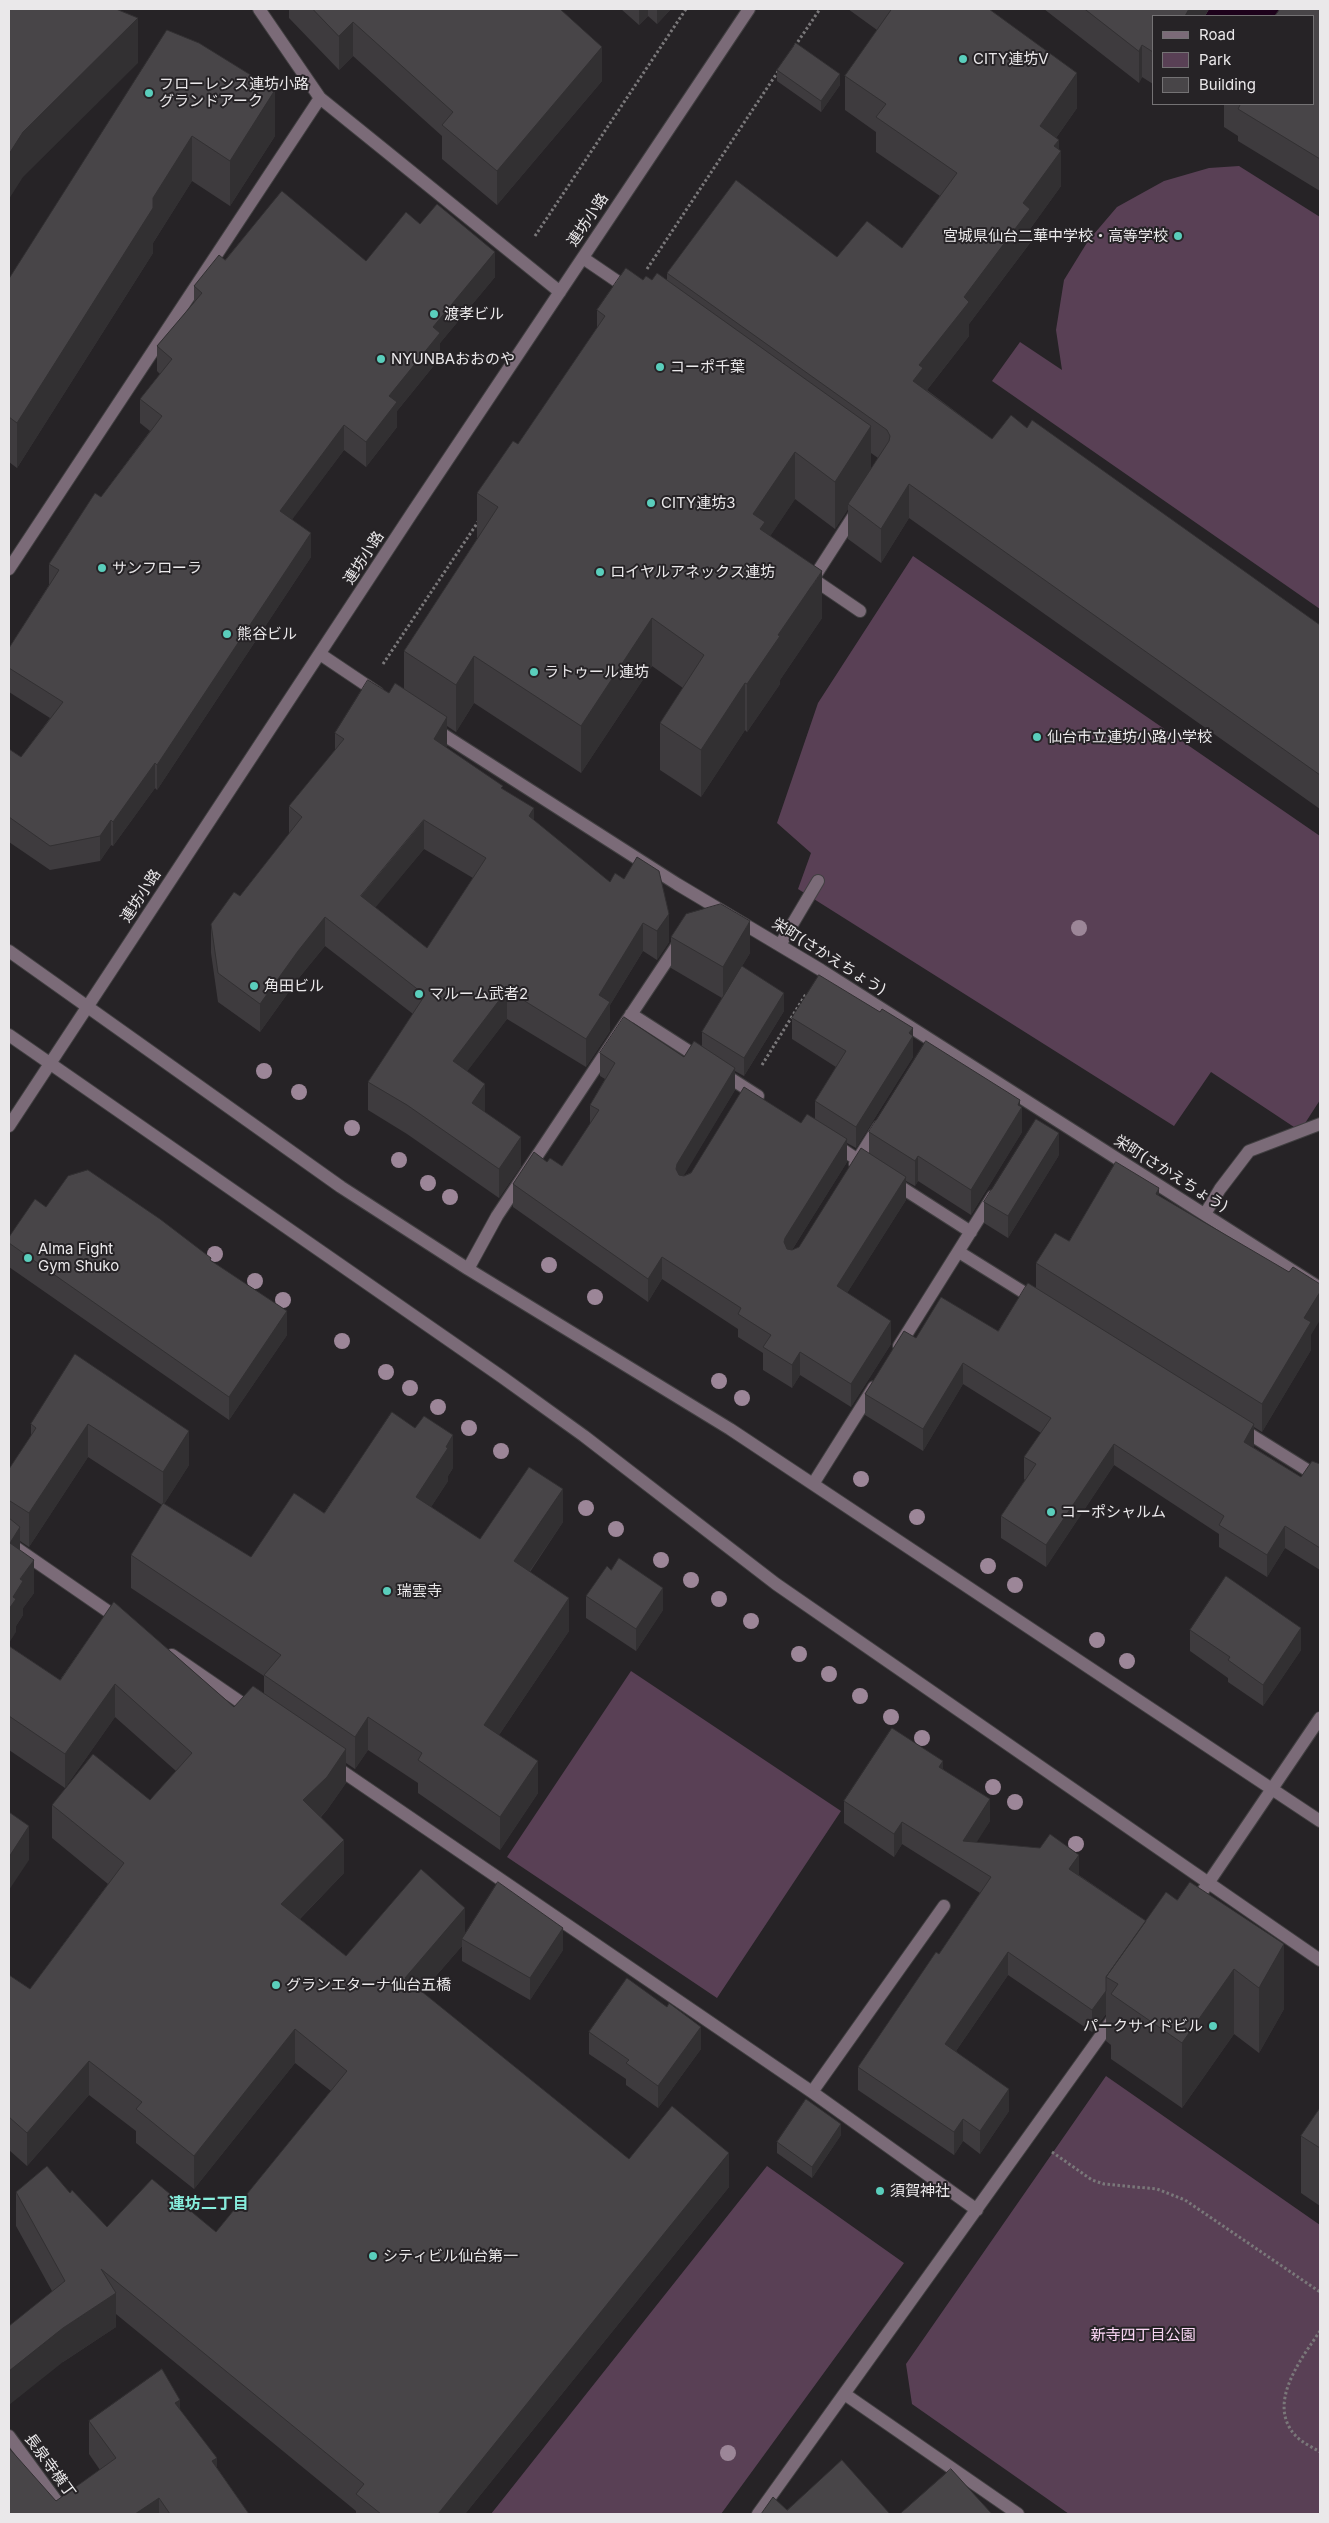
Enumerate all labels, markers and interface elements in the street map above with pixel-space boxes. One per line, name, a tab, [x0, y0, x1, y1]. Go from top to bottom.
legend	[1152, 15, 1314, 105]
text: Road	[1199, 25, 1235, 44]
place label: CITY連坊Ⅴ	[973, 50, 1048, 68]
text: Park	[1199, 50, 1231, 69]
marker: CITY連坊Ⅴ	[957, 53, 969, 65]
place label: フローレンス連坊小路 グランドアーク	[159, 75, 309, 110]
text: Building	[1199, 75, 1256, 94]
marker: フローレンス連坊小路 グランドアーク	[143, 87, 155, 99]
street label: 連坊小路	[564, 190, 612, 250]
place label: 宮城県仙台二華中学校・高等学校	[943, 227, 1168, 245]
marker: 宮城県仙台二華中学校・高等学校	[1172, 230, 1184, 242]
place label: 渡孝ビル	[444, 305, 504, 323]
marker: 渡孝ビル	[428, 308, 440, 320]
place label: NYUNBAおおのや	[391, 350, 515, 368]
marker: NYUNBAおおのや	[375, 353, 387, 365]
place label: コーポ千葉	[670, 358, 745, 376]
marker: コーポ千葉	[654, 361, 666, 373]
place label: CITY連坊3	[661, 494, 735, 512]
marker: CITY連坊3	[645, 497, 657, 509]
street label: 連坊小路	[340, 528, 388, 588]
place label: サンフローラ	[112, 559, 202, 577]
marker: サンフローラ	[96, 562, 108, 574]
place label: ロイヤルアネックス連坊	[610, 563, 775, 581]
marker: ロイヤルアネックス連坊	[594, 566, 606, 578]
place label: 熊谷ビル	[237, 625, 297, 643]
marker: 熊谷ビル	[221, 628, 233, 640]
place label: ラトゥール連坊	[544, 663, 649, 681]
marker: ラトゥール連坊	[528, 666, 540, 678]
place label: 仙台市立連坊小路小学校	[1047, 728, 1212, 746]
marker: 仙台市立連坊小路小学校	[1031, 731, 1043, 743]
street label: 連坊小路	[117, 866, 165, 926]
street label: 栄町(さかえちょう)	[769, 915, 889, 999]
place label: 角田ビル	[264, 977, 324, 995]
marker: 角田ビル	[248, 980, 260, 992]
place label: マルーム武者2	[429, 985, 528, 1003]
marker: マルーム武者2	[413, 988, 425, 1000]
street label: 栄町(さかえちょう)	[1111, 1132, 1231, 1216]
place label: Alma Fight Gym Shuko	[38, 1240, 119, 1275]
marker: Alma Fight Gym Shuko	[22, 1252, 34, 1264]
place label: コーポシャルム	[1061, 1503, 1166, 1521]
marker: コーポシャルム	[1045, 1506, 1057, 1518]
place label: 瑞雲寺	[397, 1582, 442, 1600]
marker: 瑞雲寺	[381, 1585, 393, 1597]
place label: グランエターナ仙台五橋	[286, 1976, 451, 1994]
marker: グランエターナ仙台五橋	[270, 1979, 282, 1991]
place label: パークサイドビル	[1083, 2017, 1203, 2035]
marker: パークサイドビル	[1207, 2020, 1219, 2032]
place label: 須賀神社	[890, 2182, 950, 2200]
marker: 須賀神社	[874, 2185, 886, 2197]
district label: 連坊二丁目	[169, 2194, 249, 2214]
place label: シティビル仙台第一	[383, 2247, 518, 2265]
marker: シティビル仙台第一	[367, 2250, 379, 2262]
park label: 新寺四丁目公園	[1091, 2326, 1195, 2344]
street label: 長泉寺横丁	[21, 2430, 79, 2502]

